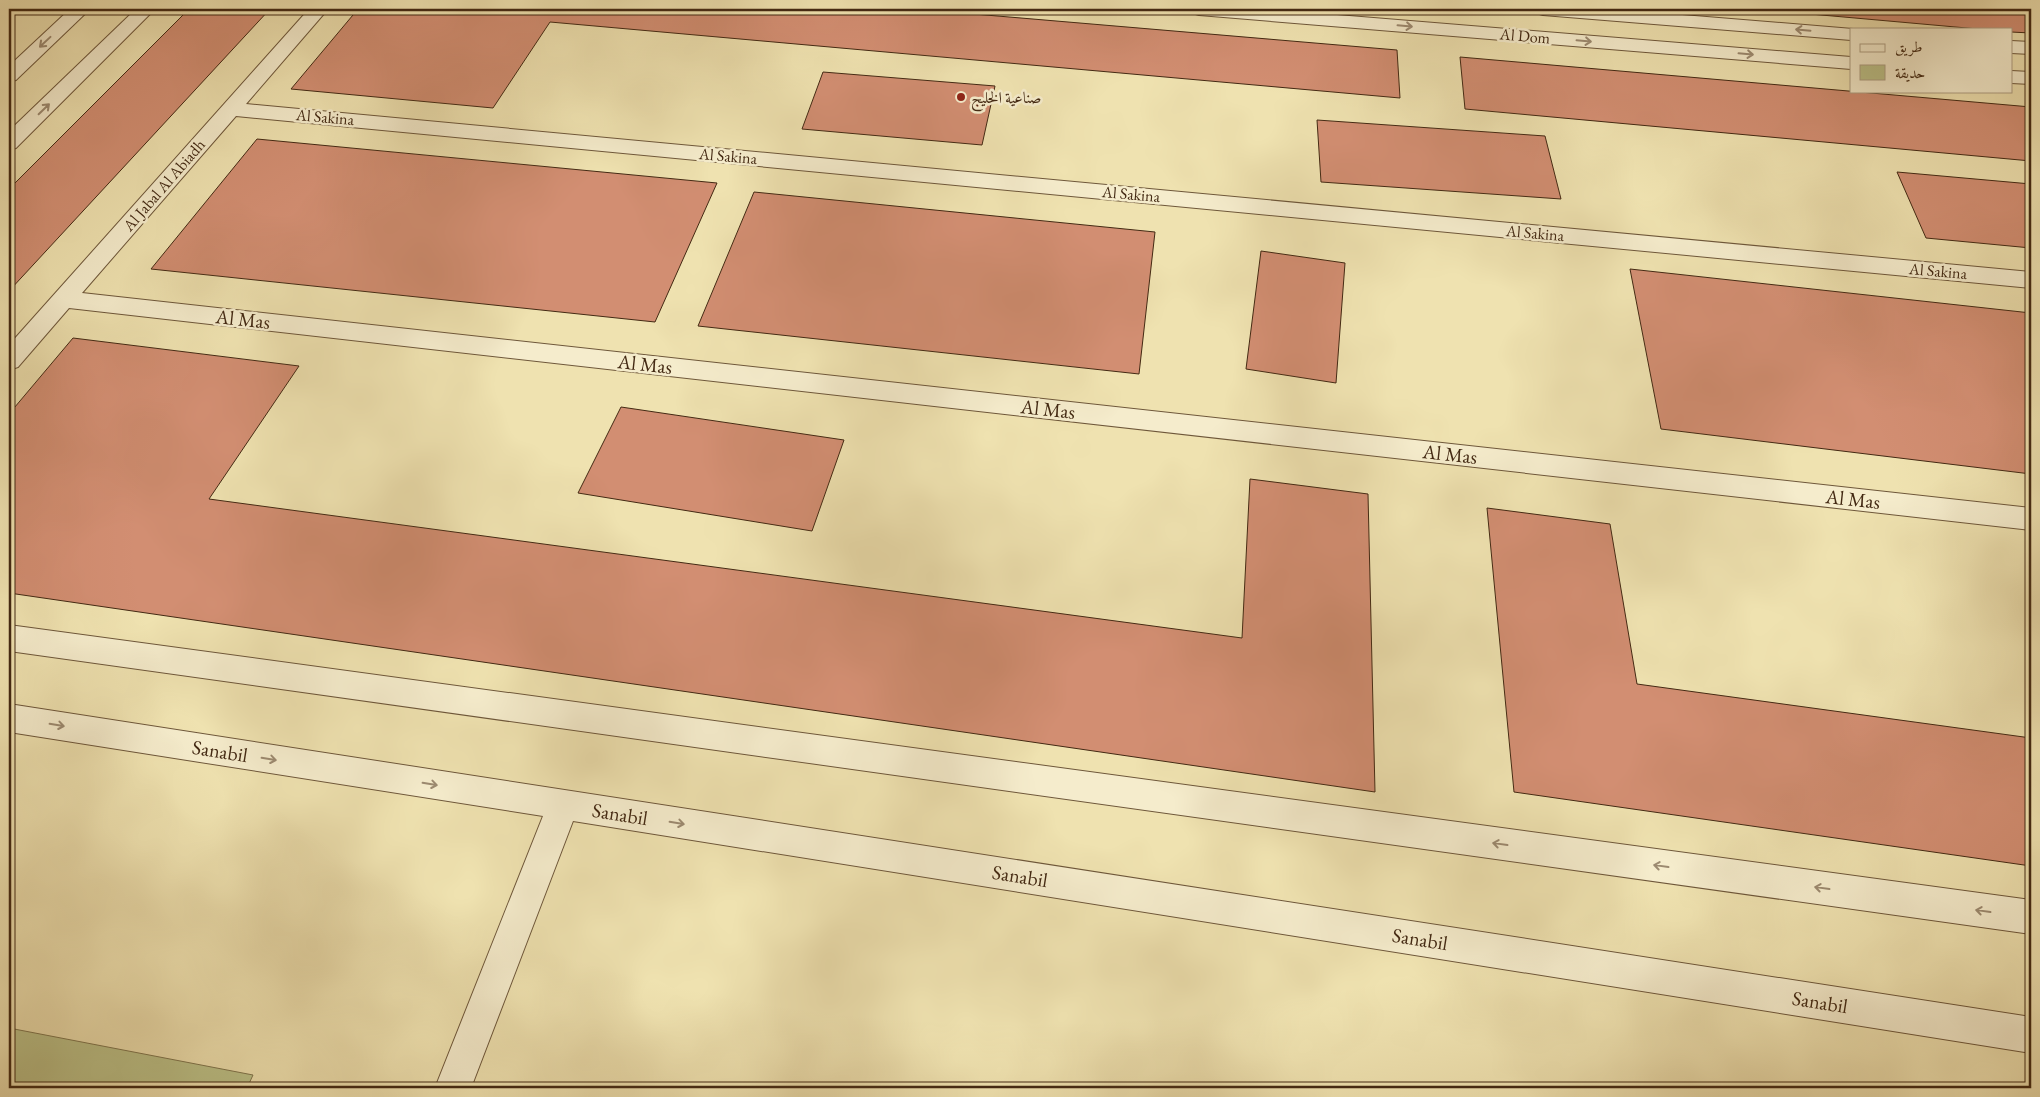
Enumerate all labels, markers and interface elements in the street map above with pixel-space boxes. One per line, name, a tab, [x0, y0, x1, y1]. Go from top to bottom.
one-way arrow	[1396, 21, 1412, 31]
street label: Al Dom	[1498, 23, 1552, 49]
one-way arrow	[1795, 25, 1811, 35]
legend	[1850, 28, 2012, 92]
one-way arrow	[39, 36, 52, 48]
one-way arrow	[1576, 36, 1592, 46]
text: طريق	[1895, 37, 1922, 57]
one-way arrow	[1738, 50, 1754, 59]
text: حديقة	[1895, 63, 1925, 82]
place label: صناعية الخليج	[971, 87, 1041, 112]
marker: صناعية الخليج	[955, 91, 967, 103]
one-way arrow	[37, 103, 50, 115]
street label: Al Sakina	[294, 104, 356, 130]
street label: Al Jabal Al Abiadh	[118, 135, 210, 236]
street label: Al Sakina	[697, 143, 759, 169]
street label: Al Sakina	[1100, 181, 1162, 207]
street label: Al Sakina	[1504, 220, 1566, 246]
street label: Al Sakina	[1907, 258, 1969, 284]
street label: Al Mas	[213, 303, 272, 335]
street label: Al Mas	[615, 348, 674, 380]
street label: Al Mas	[1018, 393, 1077, 425]
street label: Al Mas	[1420, 438, 1479, 470]
street label: Al Mas	[1823, 483, 1882, 515]
one-way arrow	[49, 721, 65, 731]
street label: Sanabil	[190, 734, 250, 768]
one-way arrow	[261, 754, 277, 764]
one-way arrow	[421, 779, 437, 789]
street label: Sanabil	[590, 797, 650, 831]
one-way arrow	[668, 818, 684, 828]
one-way arrow	[1492, 839, 1508, 849]
street label: Sanabil	[990, 859, 1050, 893]
one-way arrow	[1653, 861, 1669, 871]
one-way arrow	[1814, 883, 1830, 893]
one-way arrow	[1975, 905, 1991, 915]
street label: Sanabil	[1390, 922, 1450, 956]
street label: Sanabil	[1790, 985, 1850, 1019]

